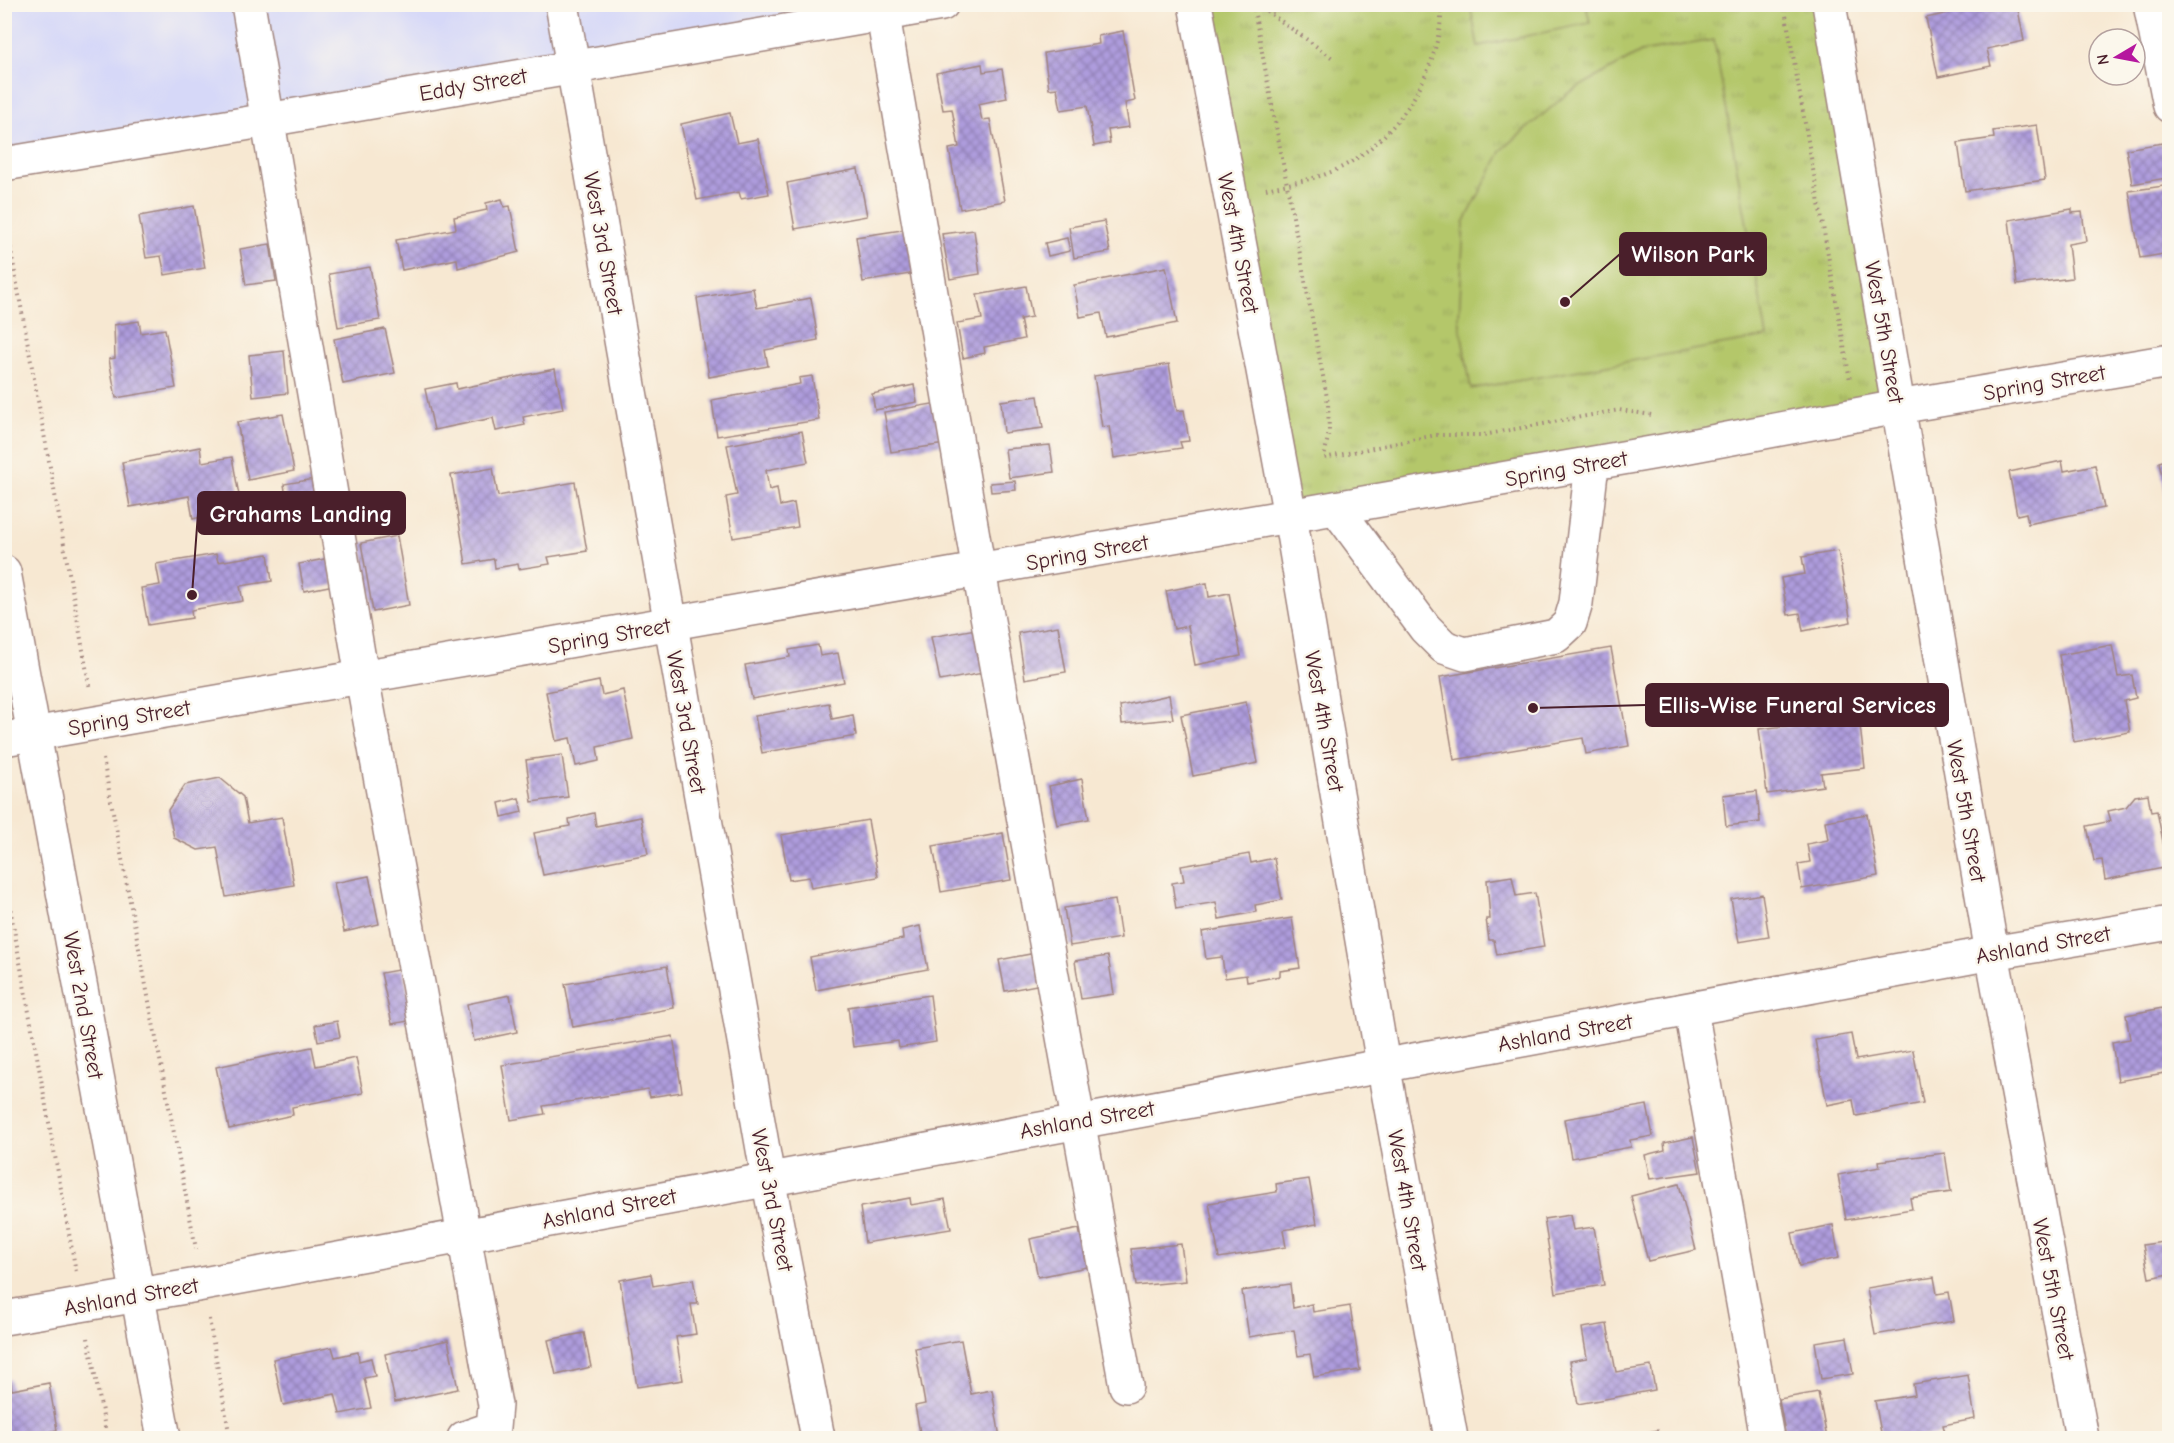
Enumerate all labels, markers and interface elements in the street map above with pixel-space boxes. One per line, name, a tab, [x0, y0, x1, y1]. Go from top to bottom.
north arrow	[2087, 27, 2147, 87]
text: N	[2093, 53, 2113, 66]
street label: Eddy Street	[417, 63, 530, 107]
street label: West 3rd Street	[578, 170, 629, 317]
street label: West 4th Street	[1212, 171, 1265, 316]
callout: Wilson Park	[1620, 233, 1766, 275]
text: Wilson Park	[1632, 240, 1755, 268]
street label: West 5th Street	[1859, 259, 1909, 406]
street label: Spring Street	[1981, 359, 2108, 407]
street label: Spring Street	[1503, 445, 1630, 493]
callout: Grahams Landing	[198, 492, 405, 534]
text: Grahams Landing	[210, 500, 392, 528]
street label: Spring Street	[1024, 529, 1151, 577]
street label: Spring Street	[546, 612, 673, 660]
street label: West 3rd Street	[661, 649, 712, 796]
street label: West 4th Street	[1299, 649, 1349, 794]
callout: Ellis-Wise Funeral Services	[1646, 684, 1948, 726]
text: Ellis-Wise Funeral Services	[1658, 691, 1936, 719]
street label: Spring Street	[66, 694, 193, 742]
street label: West 5th Street	[1941, 738, 1991, 885]
street label: Ashland Street	[1974, 920, 2113, 970]
street label: West 2nd Street	[57, 929, 109, 1082]
street label: Ashland Street	[1496, 1008, 1635, 1058]
street label: Ashland Street	[1018, 1095, 1157, 1145]
street label: West 3rd Street	[745, 1127, 799, 1274]
street label: West 4th Street	[1382, 1128, 1432, 1273]
street label: Ashland Street	[540, 1183, 679, 1235]
street label: West 5th Street	[2027, 1216, 2080, 1363]
street label: Ashland Street	[62, 1272, 201, 1322]

